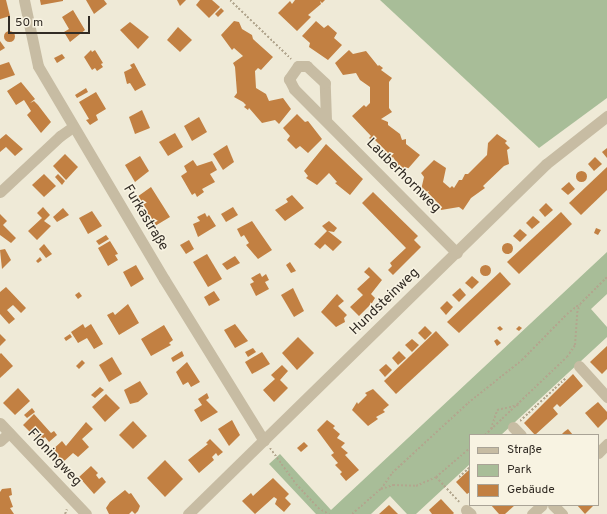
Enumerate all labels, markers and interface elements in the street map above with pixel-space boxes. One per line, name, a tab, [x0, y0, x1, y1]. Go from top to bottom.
scale bar	[10, 8, 92, 34]
text: 50 m	[15, 15, 43, 31]
street label: Lauberhornweg	[362, 135, 444, 217]
street label: Furkastraße	[119, 182, 171, 254]
street label: Hundsteinweg	[347, 265, 423, 339]
street label: Floningweg	[23, 426, 85, 490]
legend	[469, 434, 599, 506]
text: Straße	[507, 442, 542, 458]
text: Park	[507, 462, 532, 478]
text: Gebäude	[507, 482, 555, 498]

